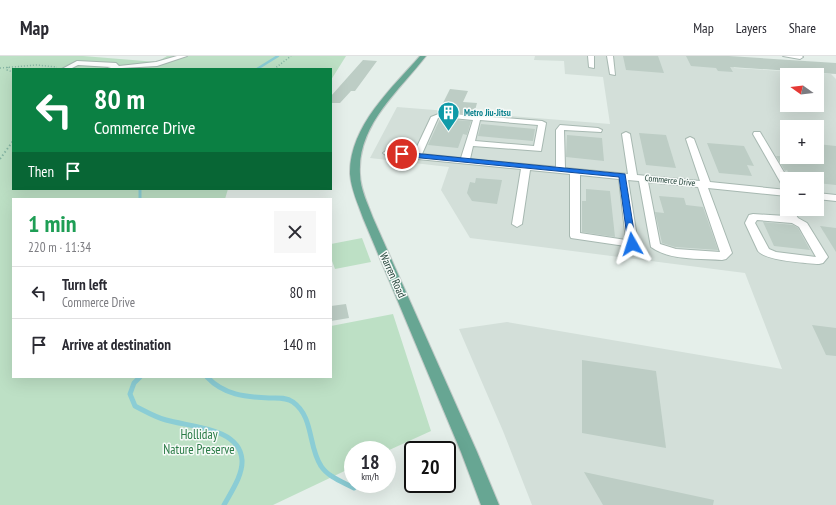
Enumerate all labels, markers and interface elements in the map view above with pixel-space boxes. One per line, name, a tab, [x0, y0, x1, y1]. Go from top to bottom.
text: Map	[20, 16, 49, 40]
text: Map	[693, 19, 714, 37]
text: Layers	[736, 19, 767, 37]
text: Share	[789, 19, 816, 37]
north arrow	[780, 68, 824, 112]
map controls	[780, 68, 824, 216]
text: 80 m	[94, 80, 145, 117]
icon: left	[28, 84, 80, 136]
building icon: Metro Jiu-Jitsu	[436, 99, 462, 132]
place label: Metro Jiu-Jitsu	[464, 107, 511, 118]
text: Commerce Drive	[94, 116, 195, 139]
button: +	[780, 120, 824, 164]
pin	[385, 137, 419, 171]
icon: arrive	[391, 143, 413, 165]
icon: arrive	[62, 160, 84, 182]
text: Then	[28, 162, 54, 181]
street label: Commerce Drive	[644, 172, 696, 188]
button: −	[780, 172, 824, 216]
text: 1 min	[28, 208, 76, 239]
button: close	[274, 211, 316, 253]
position arrow	[611, 223, 653, 265]
text: 220 m · 11:34	[28, 239, 91, 256]
street label: Warren Road	[377, 250, 409, 300]
text: Turn left	[62, 275, 107, 294]
icon: left	[28, 282, 50, 304]
text: 80 m	[290, 283, 316, 302]
text: Commerce Drive	[62, 294, 135, 311]
icon: arrive	[28, 334, 50, 356]
text: Arrive at destination	[62, 335, 171, 354]
text: 140 m	[283, 335, 316, 354]
park label: Holliday Nature Preserve	[163, 426, 235, 458]
speed limit sign: 20	[404, 441, 456, 493]
text: 18	[360, 449, 380, 475]
text: km/h	[361, 470, 379, 483]

